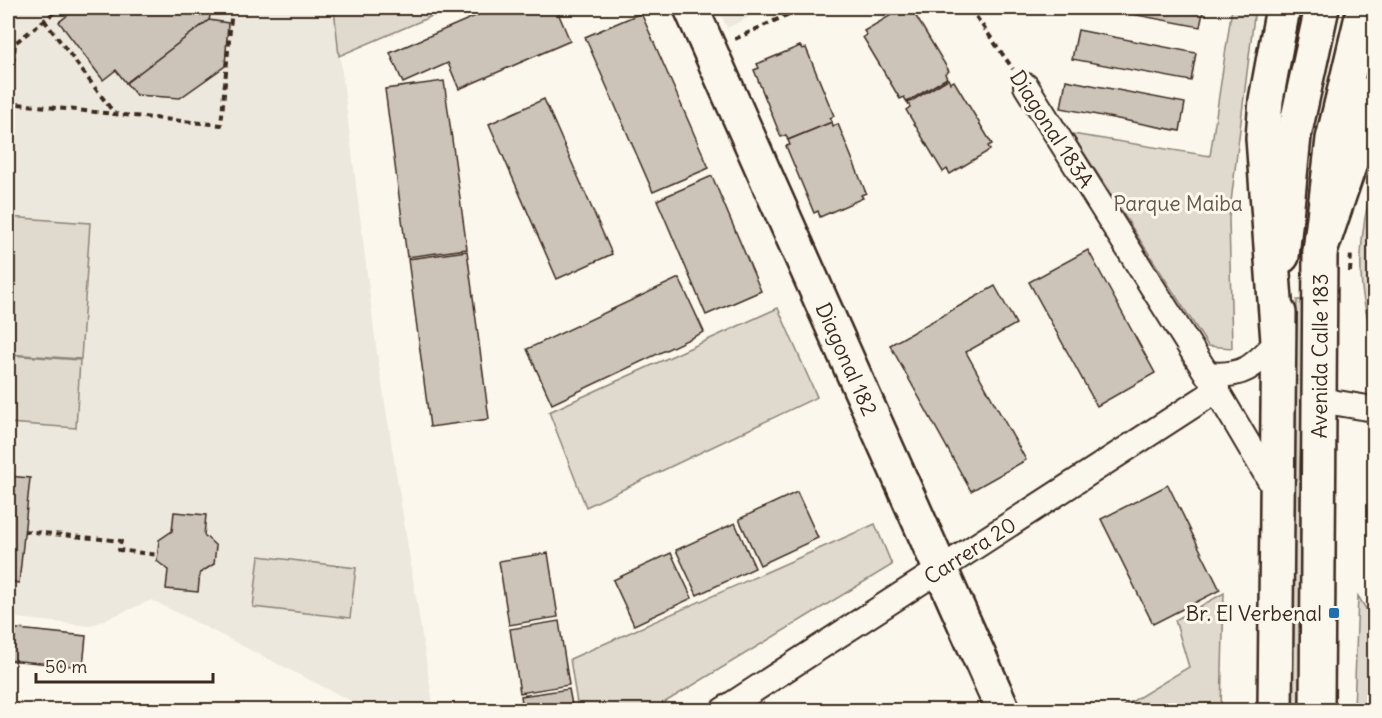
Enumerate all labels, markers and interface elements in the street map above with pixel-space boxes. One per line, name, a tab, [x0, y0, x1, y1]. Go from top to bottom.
street label: Diagonal 183A	[1004, 65, 1100, 193]
park label: Parque Maiba	[1113, 190, 1243, 217]
street label: Avenida Calle 183	[1305, 273, 1333, 439]
street label: Diagonal 182	[810, 298, 884, 420]
street label: Carrera 20	[919, 511, 1021, 590]
place label: Br. El Verbenal	[1186, 600, 1322, 627]
marker: Br. El Verbenal	[1327, 606, 1341, 620]
scale bar	[36, 646, 213, 684]
text: 50 m	[45, 655, 87, 678]

